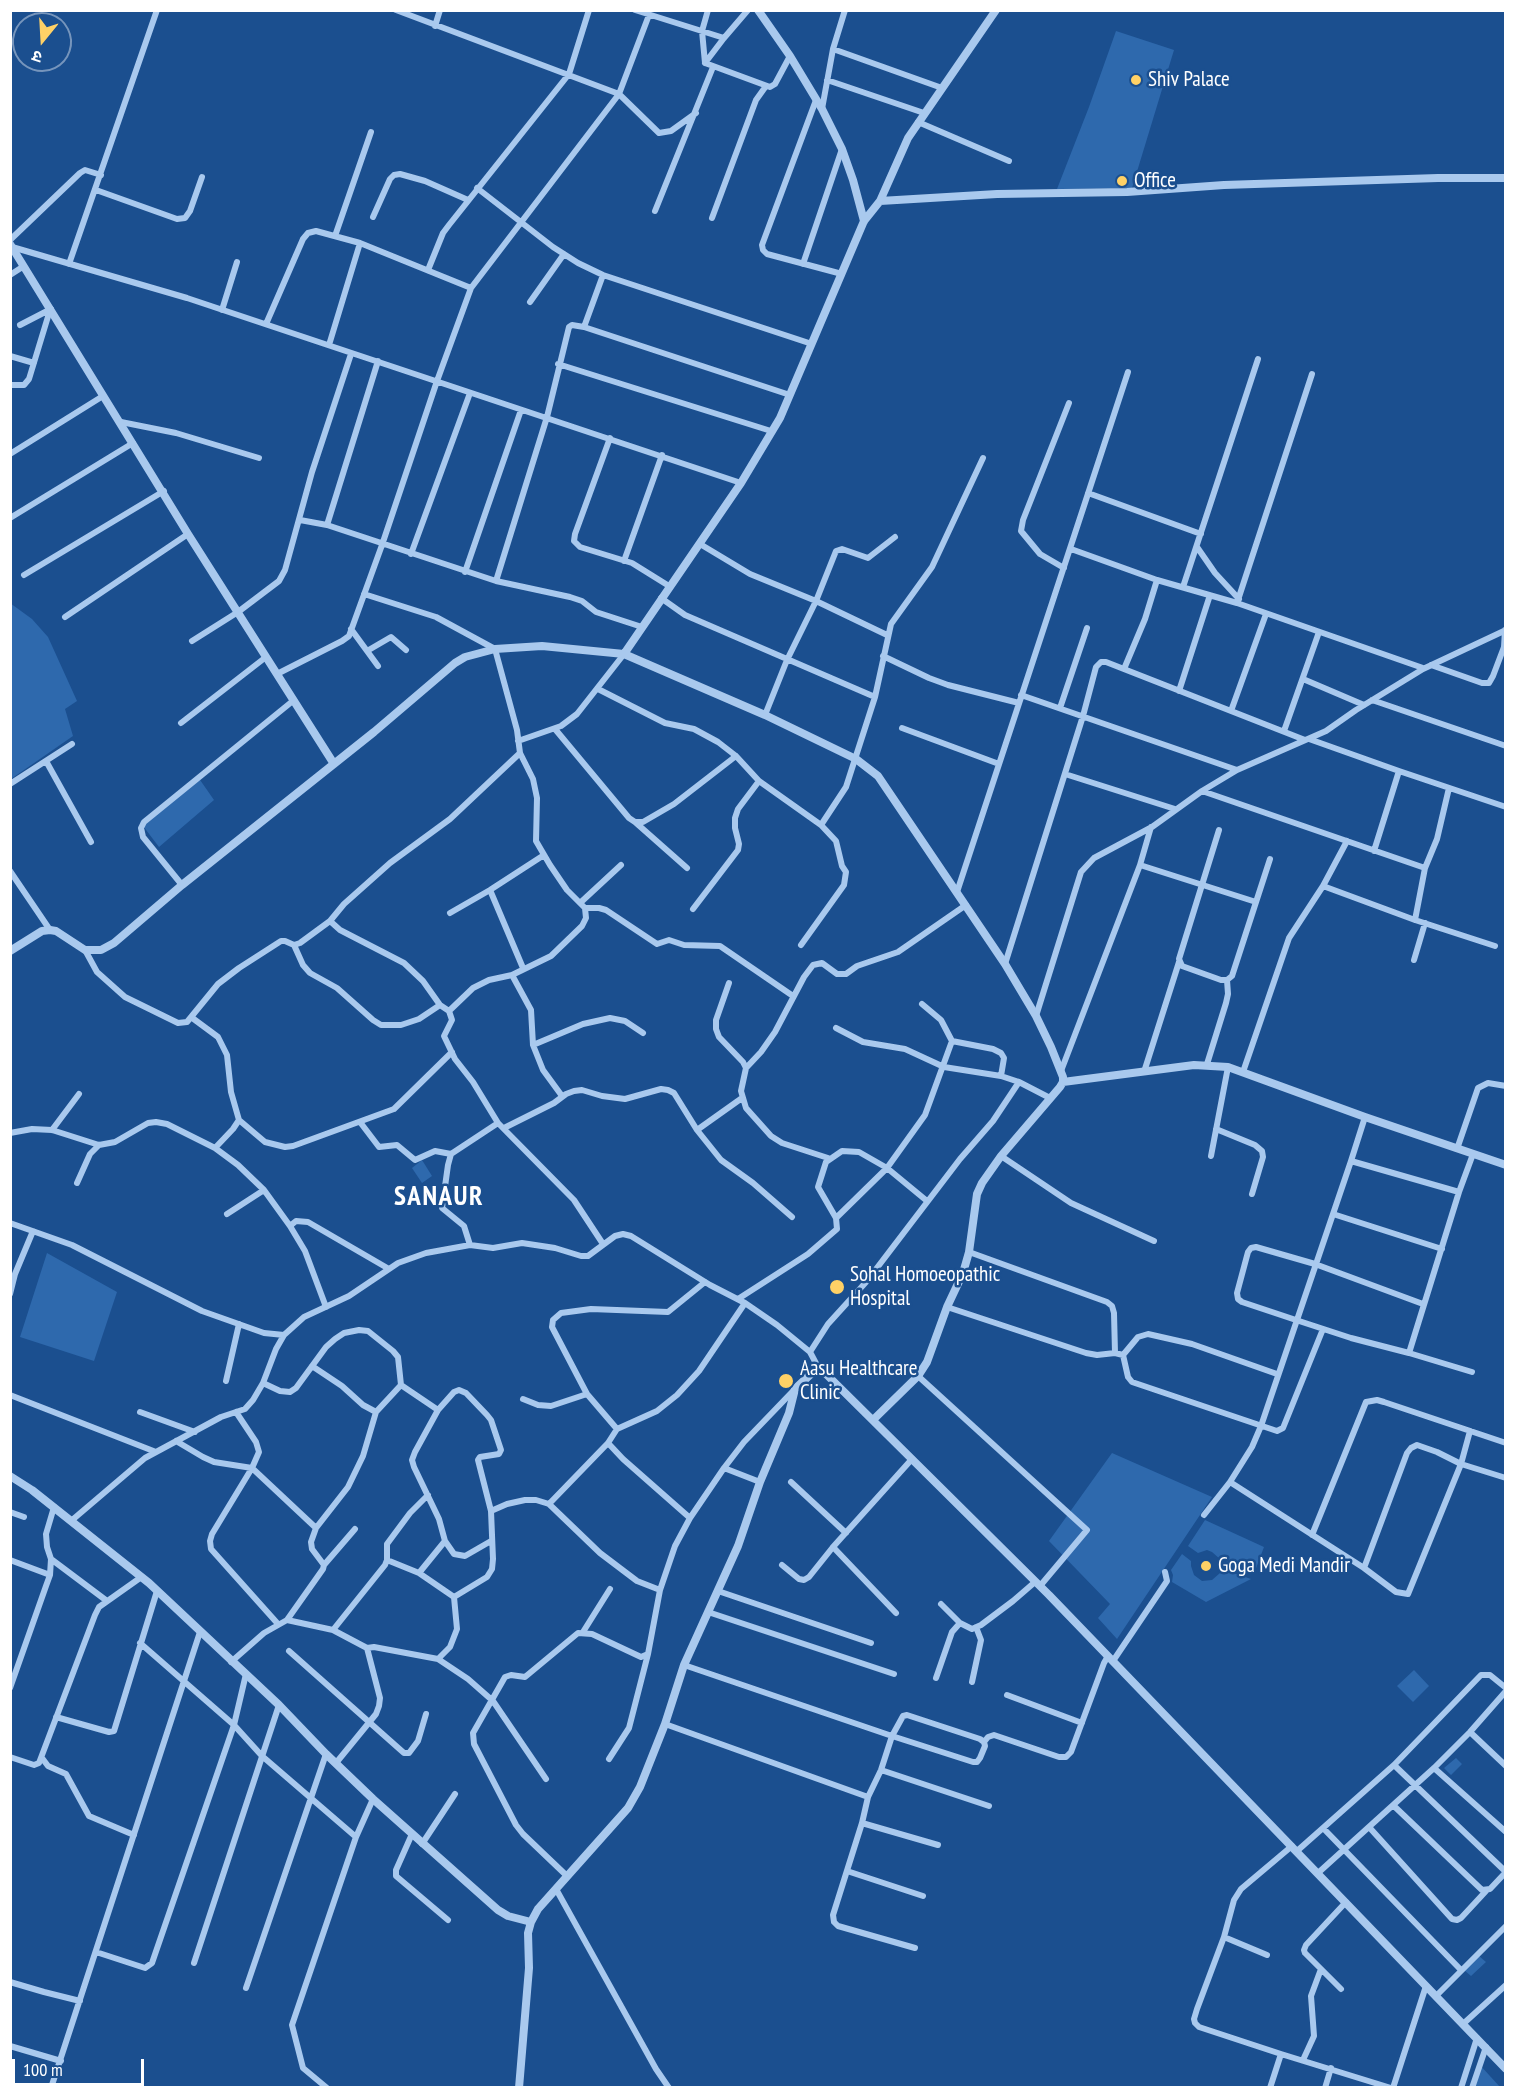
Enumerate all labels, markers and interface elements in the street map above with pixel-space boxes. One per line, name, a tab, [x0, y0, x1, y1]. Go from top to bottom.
north arrow	[12, 12, 72, 72]
text: उ	[30, 46, 45, 68]
place label: Shiv Palace	[1148, 67, 1230, 93]
marker: Shiv Palace	[1129, 73, 1143, 87]
place label: Office	[1134, 168, 1176, 194]
marker: Office	[1115, 174, 1129, 188]
district label: SANAUR	[394, 1181, 484, 1213]
place label: Sohal Homoeopathic Hospital	[850, 1262, 1000, 1312]
marker: Sohal Homoeopathic Hospital	[828, 1278, 846, 1296]
place label: Aasu Healthcare Clinic	[800, 1356, 918, 1406]
marker: Aasu Healthcare Clinic	[777, 1372, 795, 1390]
place label: Goga Medi Mandir	[1218, 1553, 1350, 1579]
marker: Goga Medi Mandir	[1199, 1559, 1213, 1573]
scale bar	[15, 2047, 147, 2085]
text: 100 m	[23, 2058, 63, 2081]

